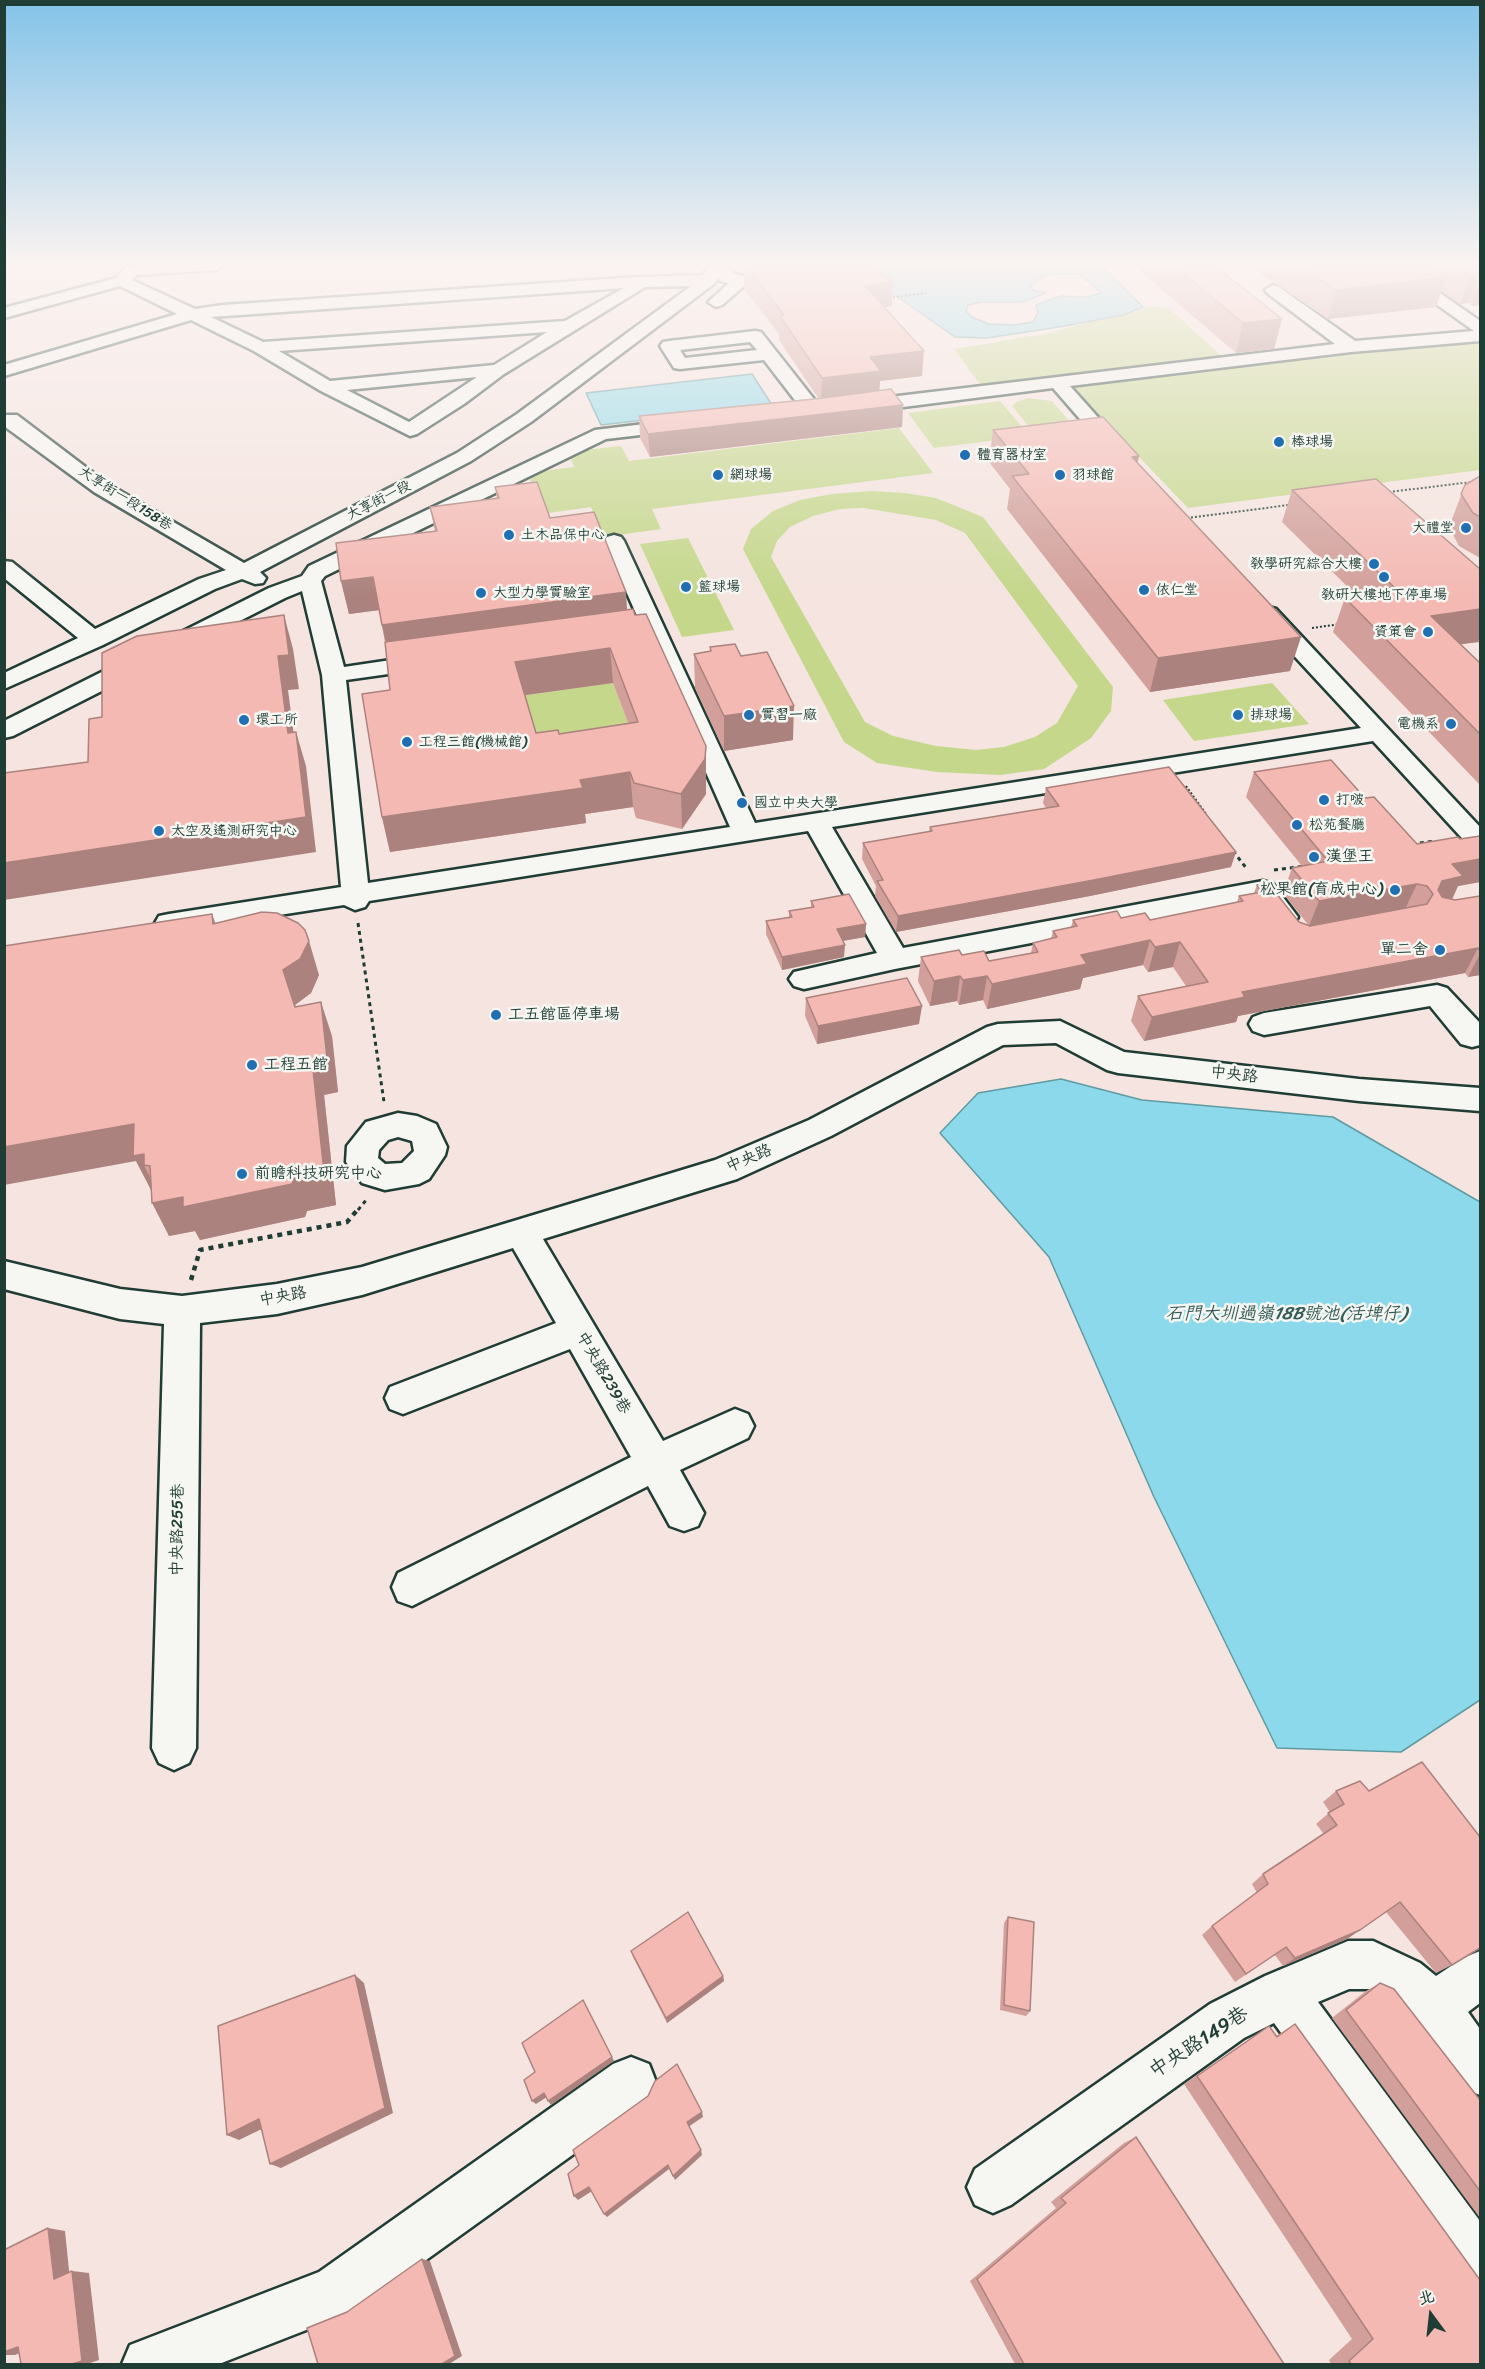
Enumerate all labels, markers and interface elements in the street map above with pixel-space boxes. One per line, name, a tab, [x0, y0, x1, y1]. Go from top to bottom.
place label: 棒球場	[1291, 434, 1333, 450]
marker: 棒球場	[1272, 435, 1286, 449]
place label: 體育器材室	[977, 447, 1047, 463]
marker: 體育器材室	[958, 448, 972, 462]
street label: 大享街一段158巷	[75, 464, 175, 534]
place label: 網球場	[730, 467, 772, 483]
place label: 羽球館	[1072, 467, 1114, 483]
marker: 網球場	[711, 468, 725, 482]
marker: 羽球館	[1053, 468, 1067, 482]
street label: 大享街一段	[344, 478, 414, 524]
place label: 大禮堂	[1412, 520, 1454, 536]
marker: 大禮堂	[1459, 521, 1473, 535]
place label: 土木品保中心	[521, 527, 605, 543]
marker: 土木品保中心	[502, 528, 516, 542]
place label: 教學研究綜合大樓	[1250, 556, 1362, 572]
marker: 教學研究綜合大樓	[1367, 557, 1381, 571]
marker: 教研大樓地下停車場	[1377, 570, 1391, 584]
place label: 籃球場	[698, 579, 740, 595]
marker: 籃球場	[679, 580, 693, 594]
place label: 依仁堂	[1156, 582, 1198, 598]
marker: 依仁堂	[1137, 583, 1151, 597]
place label: 大型力學實驗室	[493, 585, 591, 601]
marker: 大型力學實驗室	[474, 586, 488, 600]
place label: 教研大樓地下停車場	[1321, 587, 1447, 603]
place label: 資策會	[1374, 624, 1416, 640]
marker: 資策會	[1421, 625, 1435, 639]
place label: 實習一廠	[761, 707, 817, 723]
place label: 排球場	[1250, 707, 1292, 723]
marker: 實習一廠	[742, 708, 756, 722]
marker: 排球場	[1231, 708, 1245, 722]
place label: 環工所	[256, 712, 298, 728]
marker: 環工所	[237, 713, 251, 727]
place label: 電機系	[1397, 716, 1439, 732]
marker: 電機系	[1444, 717, 1458, 731]
place label: 工程三館(機械館)	[419, 734, 527, 750]
marker: 工程三館(機械館)	[400, 735, 414, 749]
place label: 打啵	[1336, 792, 1364, 808]
marker: 打啵	[1317, 793, 1331, 807]
place label: 國立中央大學	[754, 795, 838, 811]
marker: 國立中央大學	[735, 796, 749, 810]
place label: 松苑餐廳	[1309, 817, 1365, 833]
marker: 松苑餐廳	[1290, 818, 1304, 832]
place label: 太空及遙測研究中心	[171, 823, 297, 839]
marker: 太空及遙測研究中心	[152, 824, 166, 838]
place label: 漢堡王	[1326, 847, 1374, 867]
marker: 漢堡王	[1307, 850, 1321, 864]
place label: 松果館(育成中心)	[1260, 880, 1383, 900]
marker: 松果館(育成中心)	[1388, 883, 1402, 897]
place label: 單二舍	[1380, 940, 1428, 960]
marker: 單二舍	[1433, 943, 1447, 957]
place label: 工五館區停車場	[508, 1005, 620, 1025]
marker: 工五館區停車場	[489, 1008, 503, 1022]
place label: 工程五館	[264, 1055, 328, 1075]
marker: 工程五館	[245, 1058, 259, 1072]
street label: 中央路	[1209, 1063, 1259, 1087]
street label: 中央路	[723, 1141, 775, 1177]
place label: 前瞻科技研究中心	[254, 1164, 382, 1184]
marker: 前瞻科技研究中心	[235, 1167, 249, 1181]
street label: 中央路	[258, 1283, 308, 1311]
water label: 石門大圳過嶺18B號池(活埤仔)	[1166, 1303, 1406, 1325]
street label: 中央路239巷	[572, 1328, 634, 1418]
street label: 中央路255巷	[168, 1483, 188, 1577]
street label: 中央路149巷	[1145, 2002, 1253, 2084]
text: 北	[1415, 2281, 1438, 2313]
north arrow	[1401, 2285, 1461, 2345]

